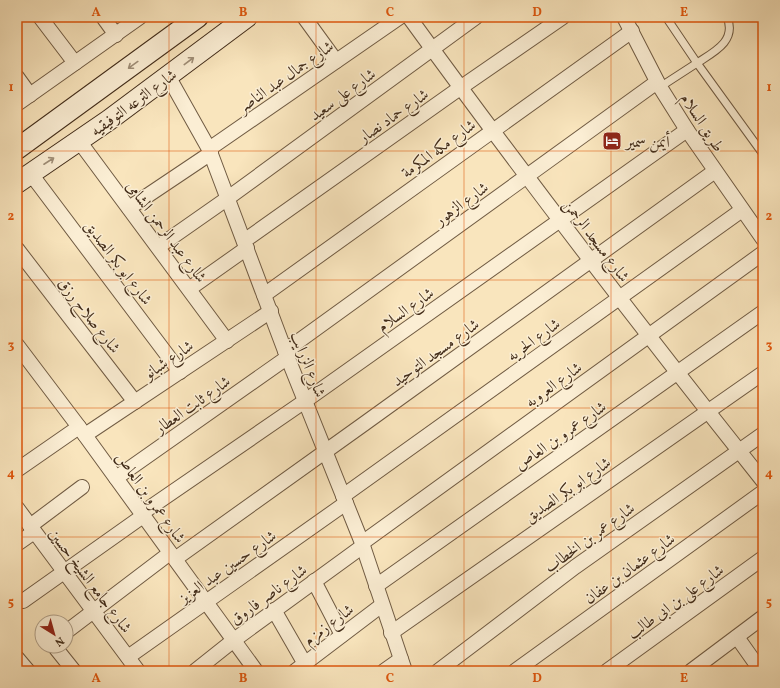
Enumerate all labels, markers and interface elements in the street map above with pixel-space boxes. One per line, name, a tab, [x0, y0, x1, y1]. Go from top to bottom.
text: A	[91, 4, 101, 22]
text: B	[239, 4, 248, 22]
text: C	[386, 4, 394, 22]
text: D	[532, 4, 542, 22]
text: E	[680, 4, 688, 22]
street label: شارع جمال عبد الناصر	[232, 36, 339, 121]
one-way arrow	[183, 56, 194, 65]
one-way arrow	[128, 61, 139, 69]
street label: شارع على سعيد	[305, 64, 382, 128]
street label: شارع الترعه التوفيقيه	[87, 65, 182, 143]
text: 1	[8, 79, 14, 97]
text: 1	[766, 79, 772, 97]
street label: شارع حماد نصار	[353, 84, 434, 151]
street label: طريق السلام	[672, 89, 729, 158]
street label: شارع مكه المكرمة	[397, 115, 482, 185]
hotel icon: أيمن سمير	[601, 130, 623, 152]
place label: أيمن سمير	[624, 130, 670, 154]
one-way arrow	[44, 157, 55, 166]
street label: شارع عبد الرحمن الشامى	[119, 177, 211, 288]
street label: شارع الزهور	[429, 178, 494, 234]
street label: شارع مسجد الرحمن	[556, 195, 634, 288]
text: 2	[8, 208, 15, 226]
text: 2	[766, 208, 773, 226]
street label: شارع ابو بكر الصديق	[77, 216, 157, 311]
street label: شارع صلاح رزق	[50, 274, 125, 360]
street label: شارع السلام	[373, 283, 440, 340]
street label: شارع مسجد التوحيد	[388, 314, 485, 394]
street label: شارع الحريه	[503, 314, 566, 368]
street label: شارع الزرايب	[283, 328, 330, 401]
street label: شارع شبانو	[138, 336, 199, 387]
text: 3	[8, 337, 15, 355]
text: 3	[766, 337, 773, 355]
street label: شارع العروبه	[521, 357, 588, 415]
street label: شارع ثابت العطار	[149, 371, 236, 442]
street label: شارع عمرو بن العاص	[511, 397, 612, 477]
street label: شارع عمرو بن العاص	[108, 448, 190, 549]
street label: شارع ابو بكر الصديق	[520, 453, 616, 529]
text: 4	[7, 465, 15, 483]
text: 4	[765, 465, 773, 483]
street label: شارع عمر بن الخطاب	[540, 498, 641, 580]
street label: شارع جامع الشيخ حسين	[40, 524, 136, 640]
street label: شارع حسين عبد العزيز	[173, 526, 282, 612]
street label: شارع عثمان بن عفان	[580, 529, 681, 611]
street label: شارع ناصر فاروق	[226, 560, 313, 632]
street label: شارع على بن ابى طالب	[623, 560, 729, 646]
text: 5	[8, 594, 14, 612]
text: 5	[766, 594, 772, 612]
street label: شارع زمزم	[300, 599, 360, 653]
north arrow	[34, 614, 74, 654]
text: N	[51, 632, 67, 649]
text: A	[91, 670, 101, 688]
text: B	[239, 670, 248, 688]
text: C	[386, 670, 394, 688]
text: D	[532, 670, 542, 688]
text: E	[680, 670, 688, 688]

